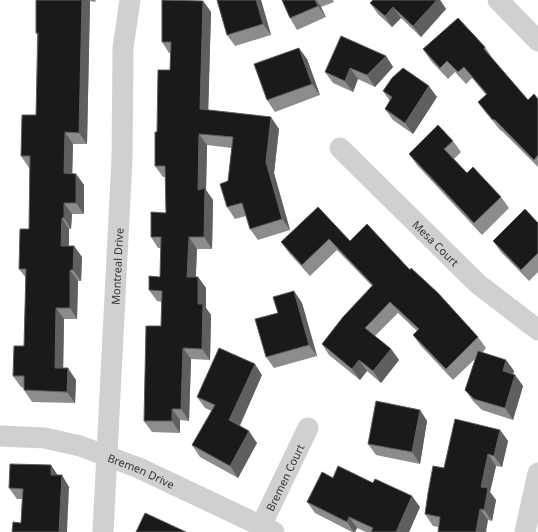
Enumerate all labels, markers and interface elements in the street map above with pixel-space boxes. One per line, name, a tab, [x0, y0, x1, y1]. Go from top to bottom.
street label: Mesa Court	[410, 217, 463, 269]
street label: Montreal Drive	[107, 227, 126, 305]
street label: Bremen Court	[262, 441, 307, 513]
street label: Bremen Drive	[106, 450, 177, 491]

